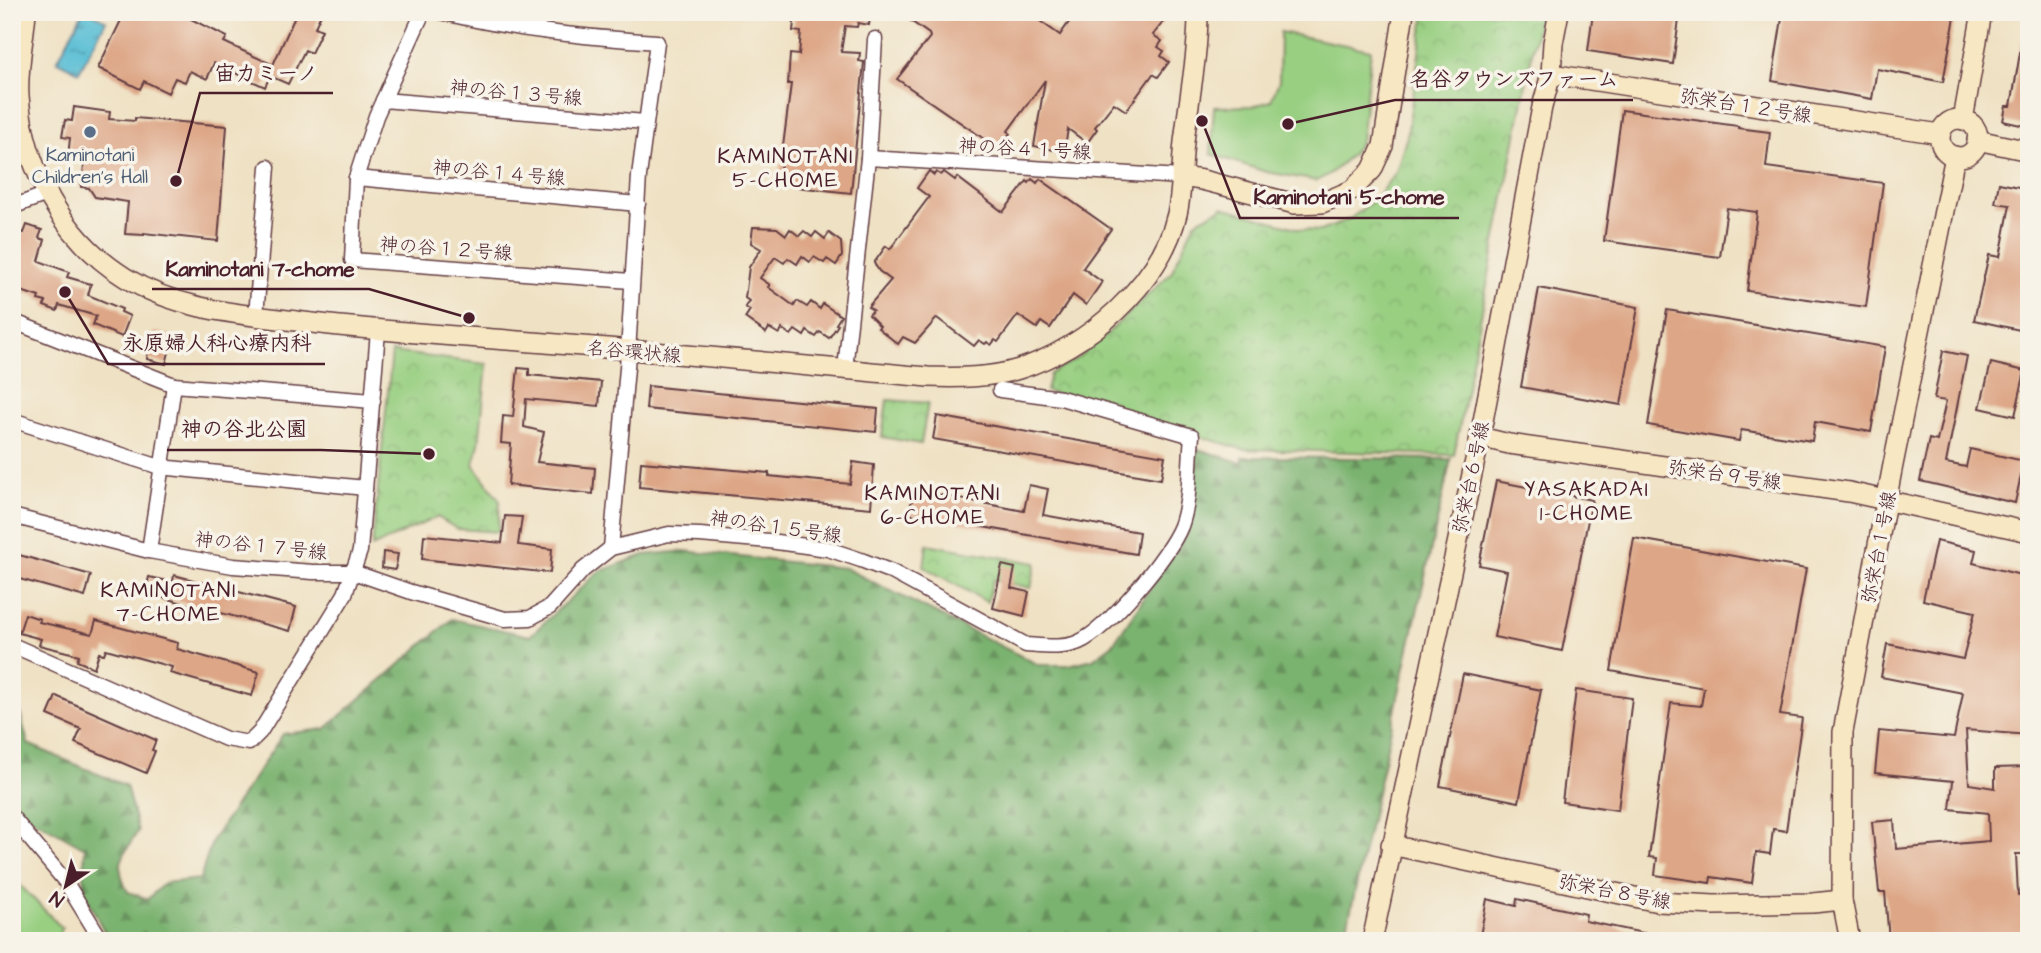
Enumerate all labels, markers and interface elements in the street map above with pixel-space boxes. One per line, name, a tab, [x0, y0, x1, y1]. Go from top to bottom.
callout: 宙カミーノ	[200, 51, 333, 93]
callout: 名谷タウンズファーム	[1395, 58, 1633, 100]
text: 宙カミーノ	[214, 59, 318, 88]
text: 名谷タウンズファーム	[1409, 65, 1619, 94]
street label: 神の谷１３号線	[448, 74, 583, 113]
street label: 弥栄台１２号線	[1678, 83, 1814, 130]
marker: Kaminotani Children's Hall	[82, 124, 98, 140]
street label: 神の谷４１号線	[958, 133, 1092, 166]
place label: Kaminotani Children's Hall	[32, 142, 148, 191]
district label: KAMINOTANI 5-CHOME	[718, 142, 854, 195]
street label: 神の谷１４号線	[431, 154, 566, 193]
callout: Kaminotani 5-chome	[1240, 176, 1459, 218]
text: Kaminotani 5-chome	[1253, 183, 1445, 212]
street label: 神の谷１２号線	[379, 231, 513, 268]
callout: Kaminotani 7-chome	[152, 247, 369, 289]
text: Kaminotani 7-chome	[165, 255, 355, 284]
callout: 永原婦人科心療内科	[108, 322, 325, 364]
text: 永原婦人科心療内科	[123, 329, 312, 358]
street label: 名谷環状線	[585, 335, 682, 370]
callout: 神の谷北公園	[167, 408, 321, 450]
text: 神の谷北公園	[181, 415, 307, 444]
street label: 弥栄台６号線	[1446, 419, 1497, 536]
street label: 弥栄台９号線	[1666, 454, 1783, 497]
district label: YASAKADAI 1-CHOME	[1524, 475, 1650, 528]
district label: KAMINOTANI 6-CHOME	[865, 479, 1001, 532]
street label: 弥栄台１号線	[1855, 489, 1904, 606]
street label: 神の谷１５号線	[708, 505, 844, 550]
street label: 神の谷１７号線	[193, 526, 328, 567]
district label: KAMINOTANI 7-CHOME	[101, 576, 237, 629]
north arrow	[32, 852, 102, 922]
street label: 弥栄台８号線	[1556, 868, 1673, 917]
text: N	[44, 884, 70, 913]

